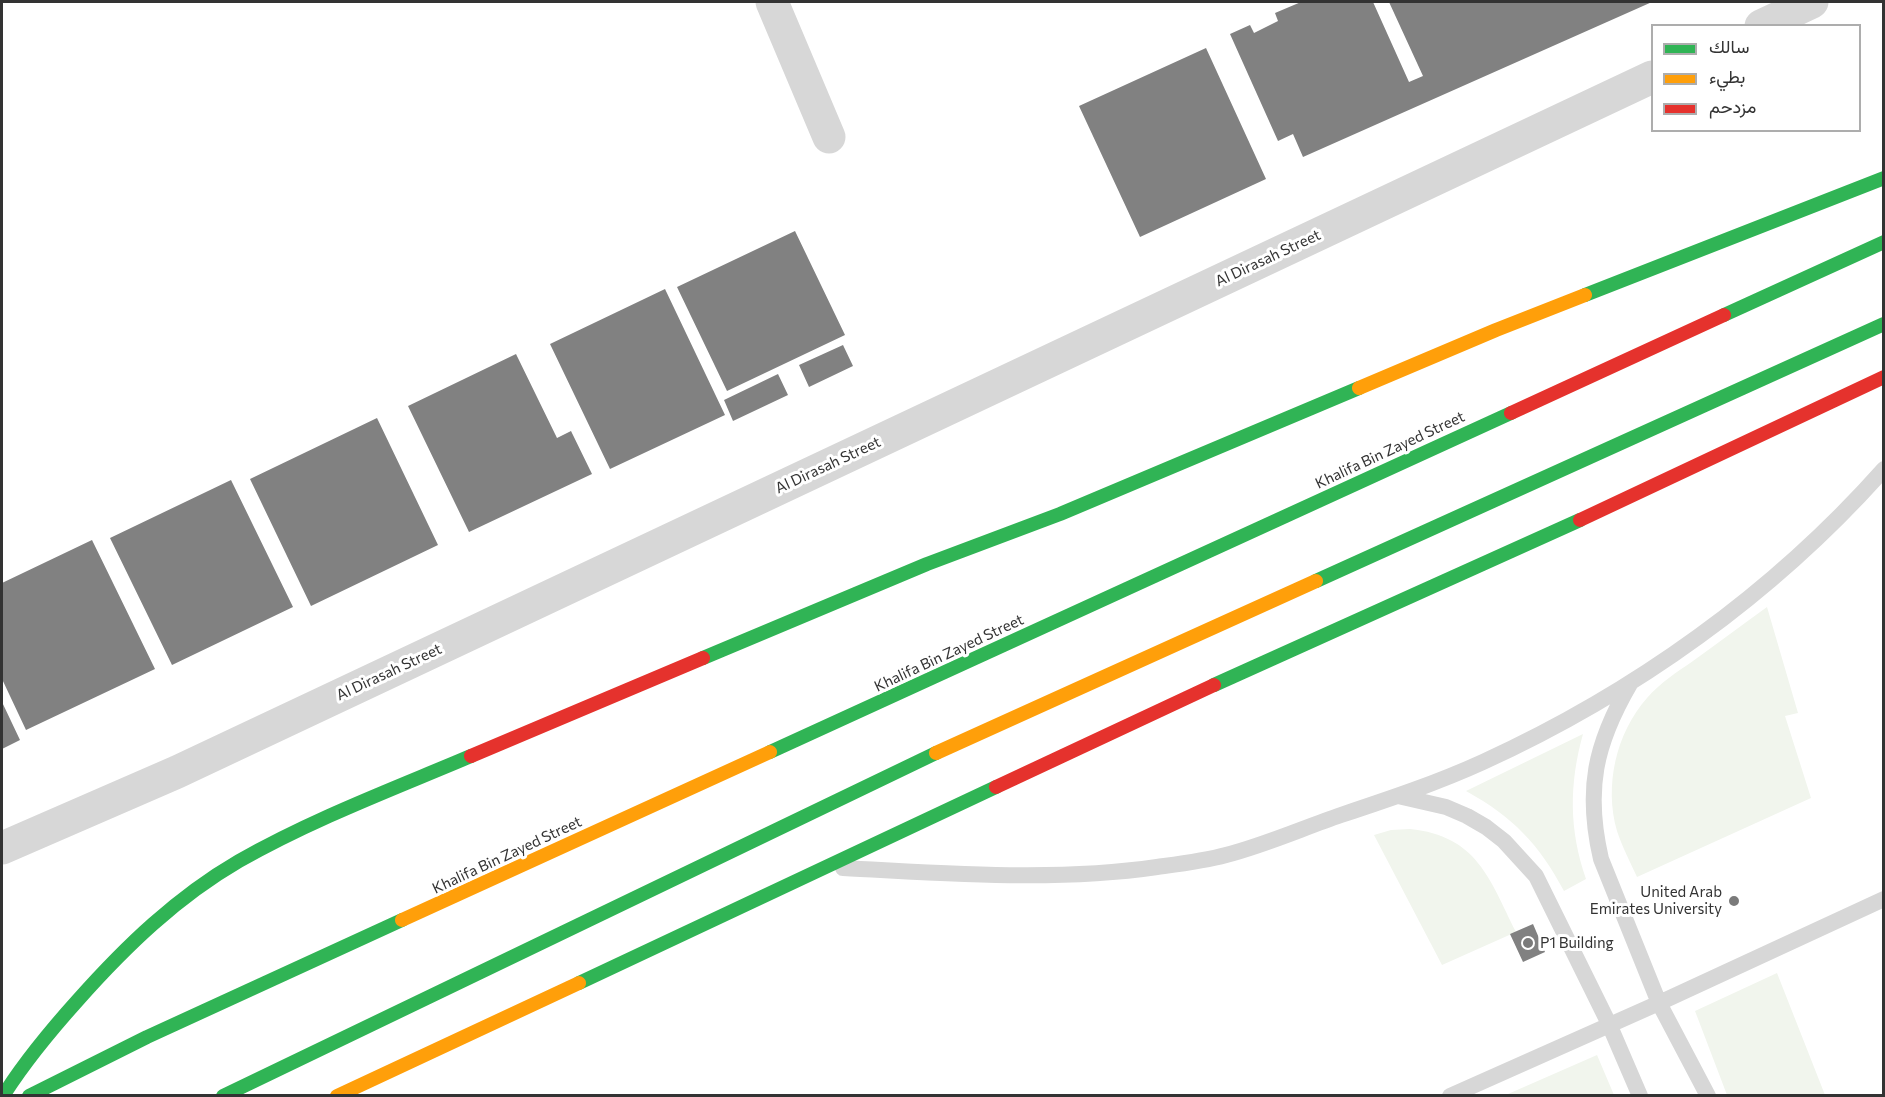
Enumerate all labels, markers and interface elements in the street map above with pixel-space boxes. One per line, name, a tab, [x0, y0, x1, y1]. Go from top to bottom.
legend	[1651, 24, 1861, 132]
text: سالك	[1709, 35, 1749, 57]
text: بطيء	[1709, 65, 1745, 87]
text: مزدحم	[1709, 95, 1756, 117]
street label: Al Dirasah Street	[1212, 226, 1324, 290]
street label: Khalifa Bin Zayed Street	[1312, 407, 1468, 493]
street label: Al Dirasah Street	[772, 433, 884, 497]
street label: Khalifa Bin Zayed Street	[871, 610, 1027, 696]
street label: Al Dirasah Street	[333, 640, 445, 704]
street label: Khalifa Bin Zayed Street	[429, 812, 585, 898]
place label: United Arab Emirates University	[1590, 883, 1722, 918]
marker: United Arab Emirates University	[1727, 894, 1741, 908]
place label: P1 Building	[1540, 934, 1614, 952]
marker: P1 Building	[1521, 936, 1535, 950]

